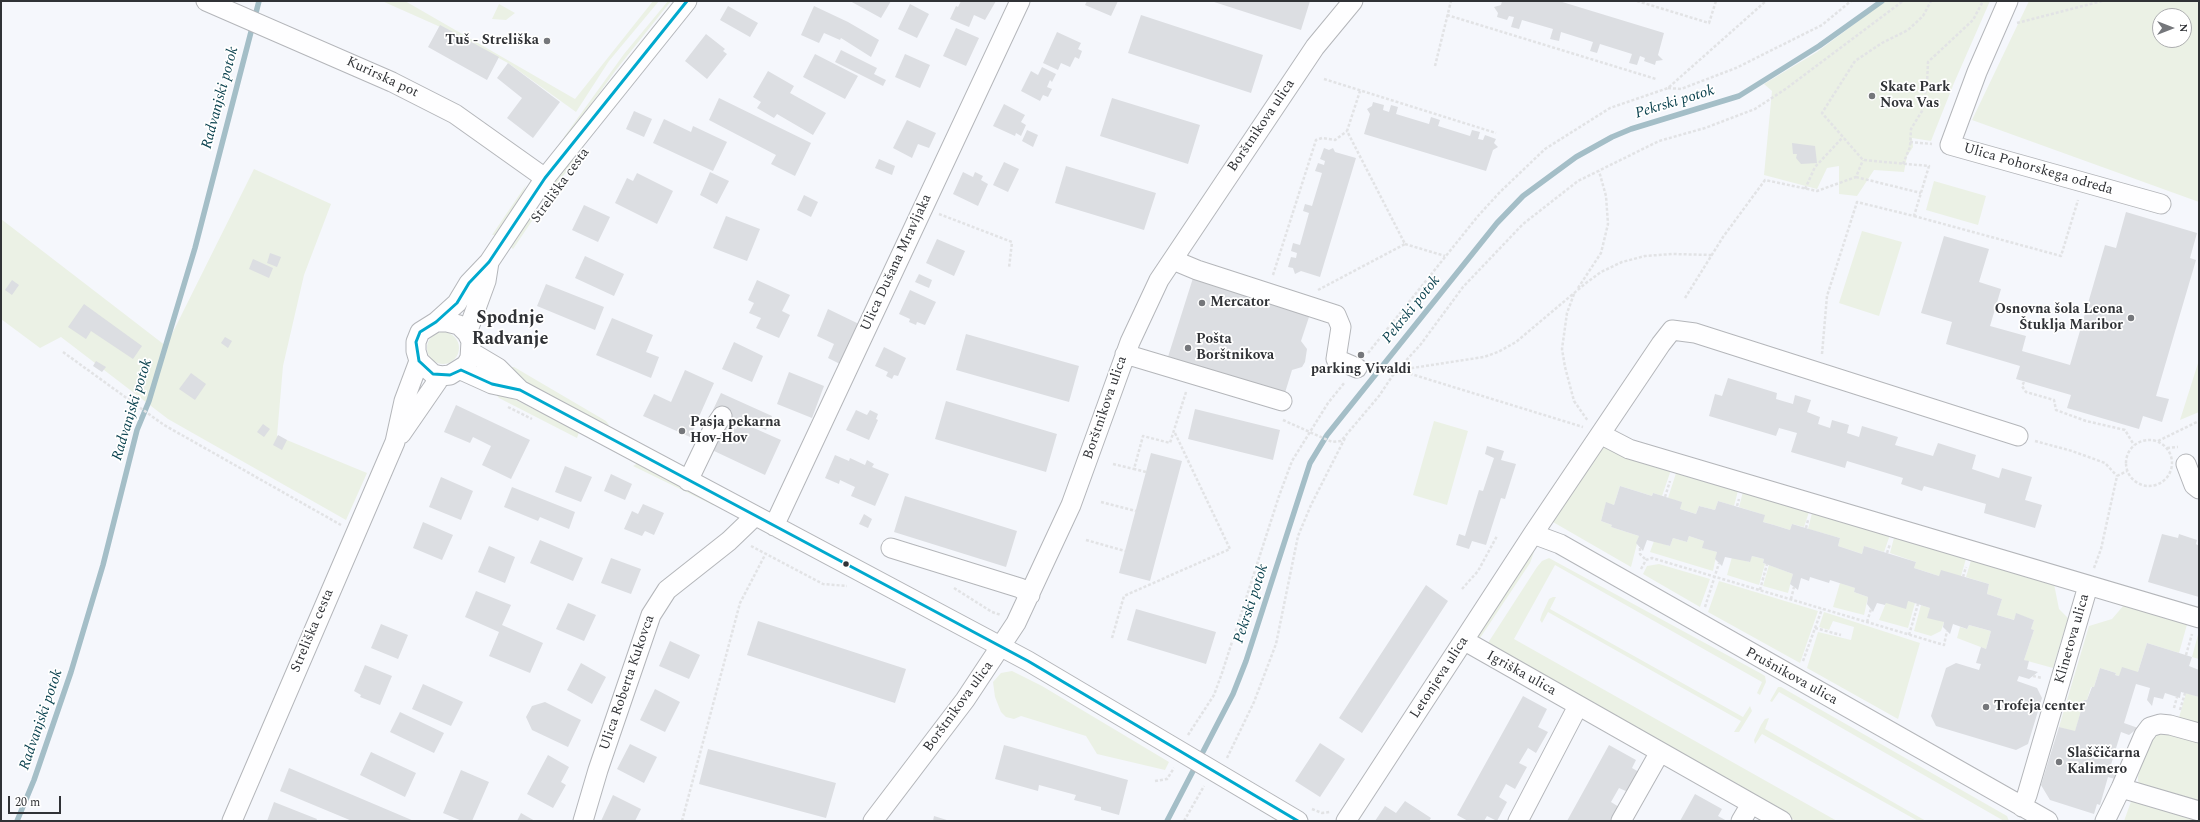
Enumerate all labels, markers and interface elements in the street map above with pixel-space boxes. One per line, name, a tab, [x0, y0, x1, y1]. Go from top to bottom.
north arrow	[2152, 8, 2192, 48]
text: N	[2175, 24, 2192, 32]
place label: Tuš - Streliška	[445, 33, 539, 49]
marker: Tuš - Streliška	[542, 36, 552, 46]
water label: Radvanjski potok	[199, 45, 243, 151]
street label: Kurirska pot	[343, 54, 421, 102]
street label: Borštnikova ulica	[1225, 77, 1299, 175]
place label: Skate Park Nova Vas	[1880, 80, 1950, 112]
water label: Pekrski potok	[1633, 82, 1717, 124]
marker: Skate Park Nova Vas	[1867, 91, 1877, 101]
street label: Ulica Pohorskega odreda	[1961, 141, 2115, 199]
street label: Streliška cesta	[528, 145, 594, 227]
street label: Ulica Dušana Mravljaka	[858, 192, 936, 334]
water label: Pekrski potok	[1379, 272, 1445, 348]
place label: Mercator	[1210, 295, 1270, 311]
marker: Mercator	[1197, 298, 1207, 308]
place label: Osnovna šola Leona Štuklja Maribor	[1995, 302, 2123, 334]
district label: Spodnje Radvanje	[472, 308, 548, 350]
marker: Osnovna šola Leona Štuklja Maribor	[2126, 313, 2136, 323]
place label: Pošta Borštnikova	[1196, 332, 1274, 364]
marker: Pošta Borštnikova	[1183, 343, 1193, 353]
marker: parking Vivaldi	[1356, 350, 1366, 360]
street label: Borštnikova ulica	[1080, 354, 1132, 462]
water label: Radvanjski potok	[109, 357, 157, 463]
place label: parking Vivaldi	[1311, 362, 1411, 378]
place label: Pasja pekarna Hov-Hov	[690, 415, 781, 448]
marker: Pasja pekarna Hov-Hov	[677, 426, 687, 436]
unlabelled marker	[841, 559, 851, 569]
water label: Pekrski potok	[1231, 562, 1273, 646]
street label: Streliška cesta	[288, 587, 338, 675]
street label: Klinetova ulica	[2052, 592, 2094, 686]
street label: Ulica Roberta Kukovca	[597, 613, 659, 753]
street label: Letonjeva ulica	[1407, 634, 1473, 722]
street label: Prušnikova ulica	[1742, 645, 1840, 709]
street label: Igriška ulica	[1483, 648, 1559, 700]
street label: Borštnikova ulica	[920, 658, 998, 756]
water label: Radvanjski potok	[16, 667, 68, 773]
place label: Trofeja center	[1994, 699, 2085, 715]
marker: Trofeja center	[1981, 702, 1991, 712]
place label: Slaščičarna Kalimero	[2067, 746, 2140, 778]
marker: Slaščičarna Kalimero	[2054, 757, 2064, 767]
scale bar	[10, 788, 63, 814]
text: 20 m	[15, 793, 40, 812]

